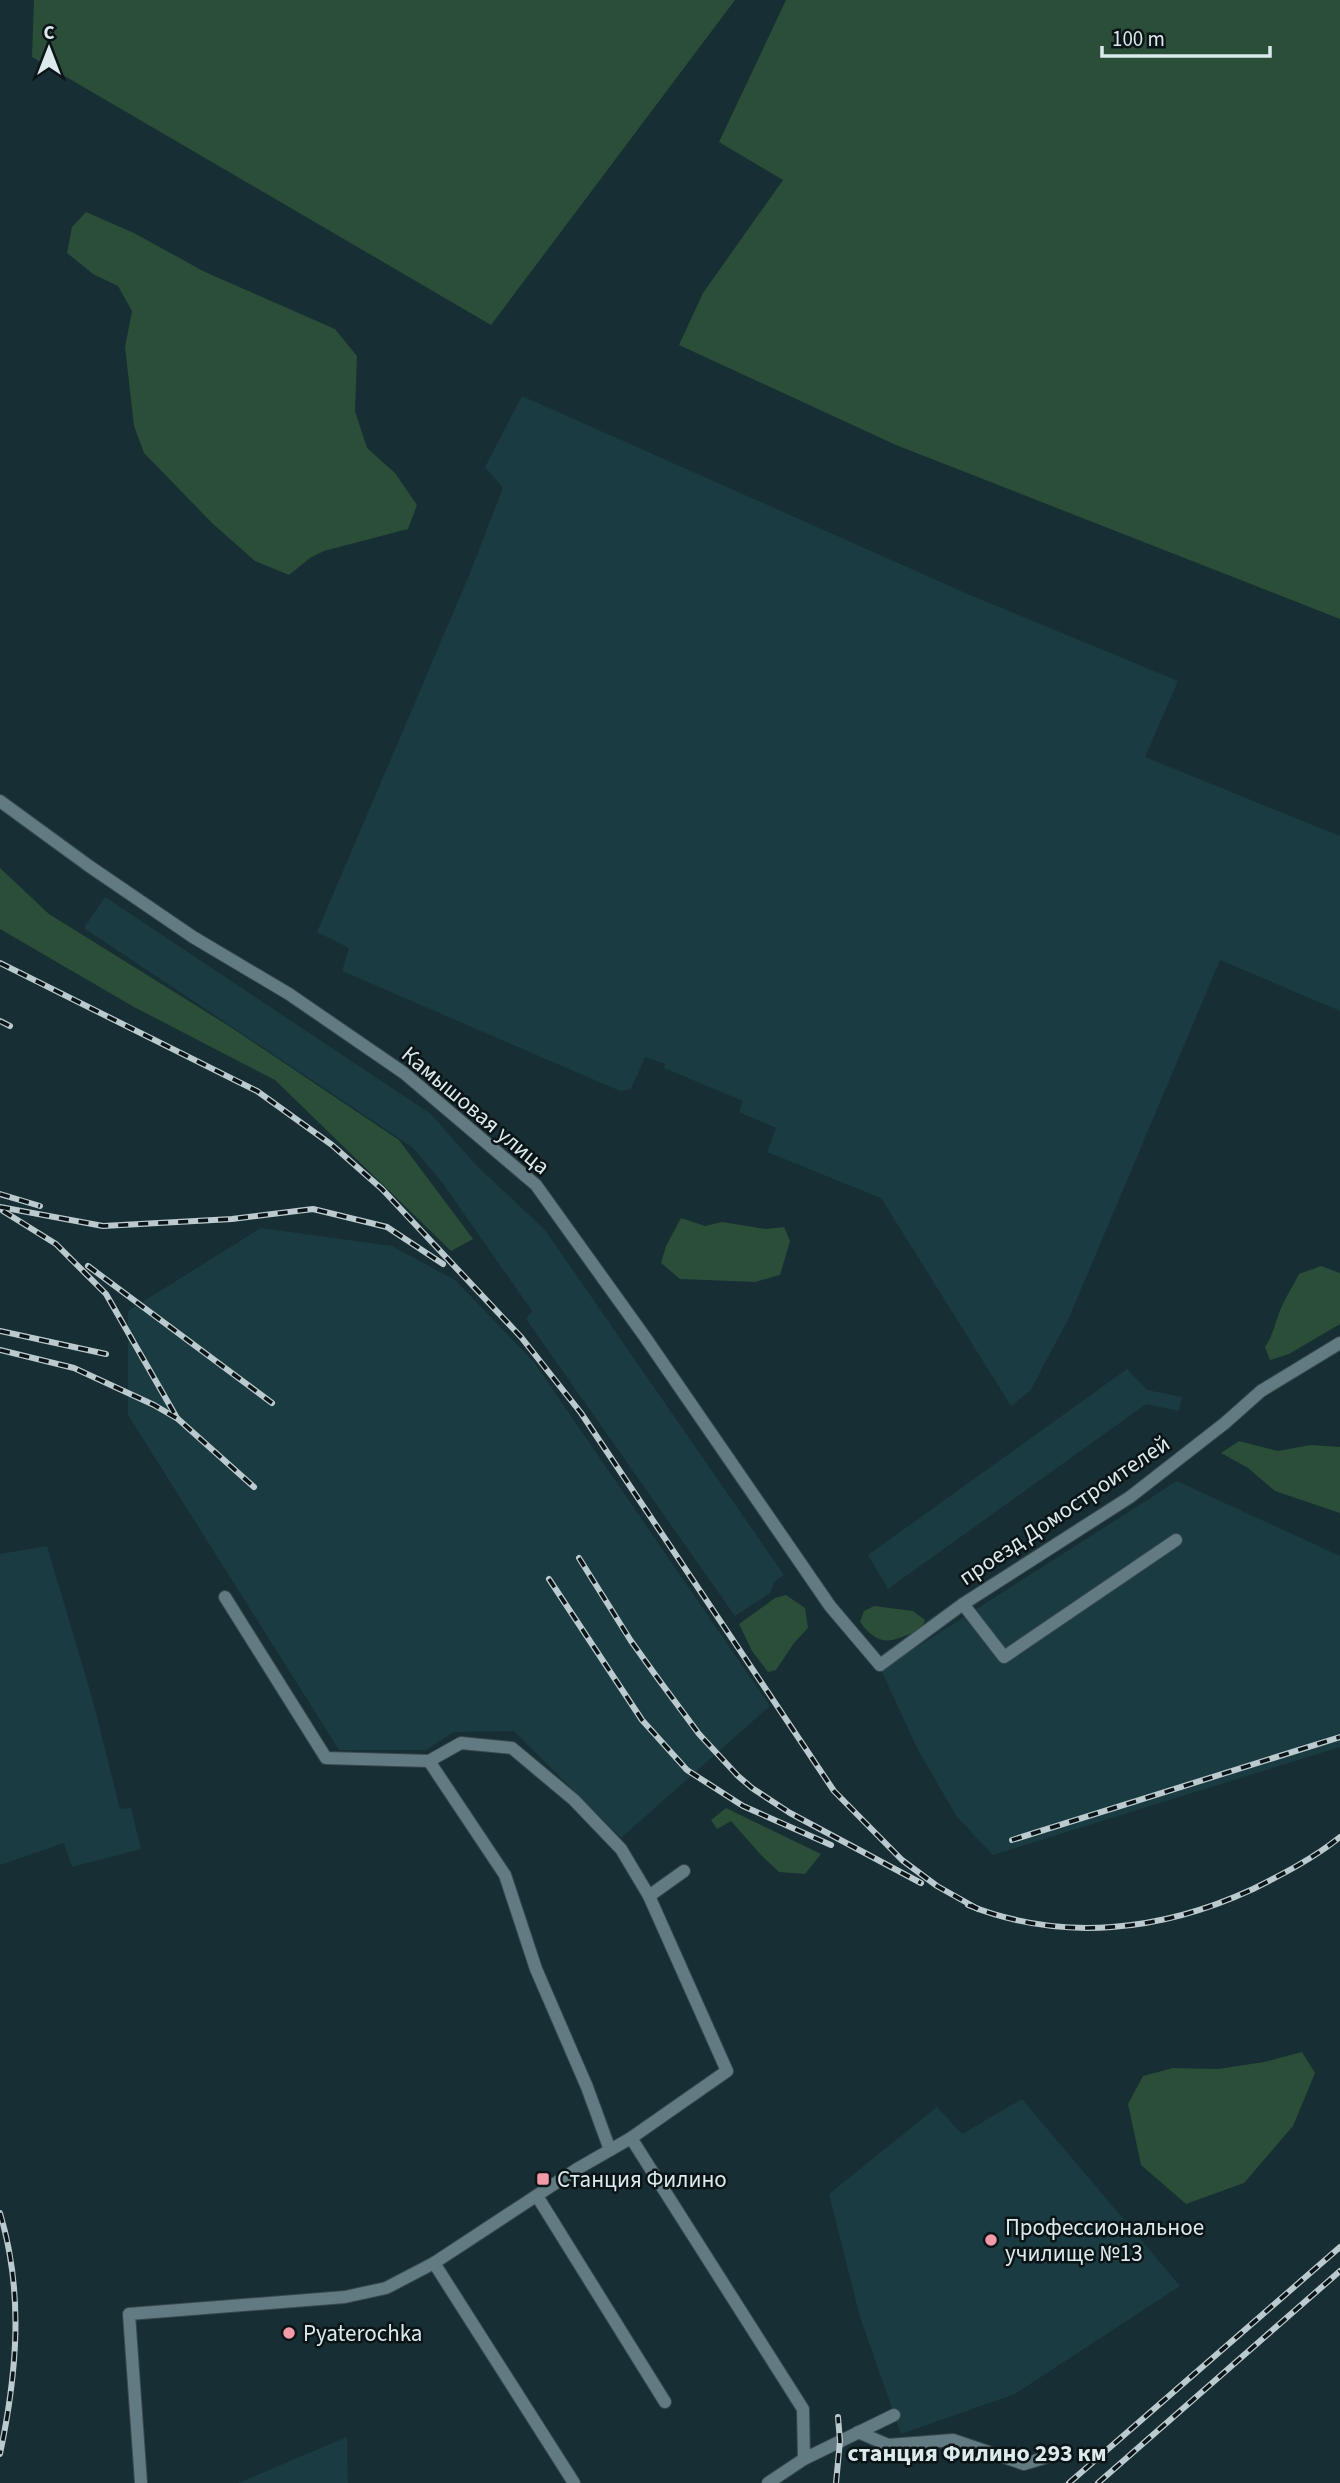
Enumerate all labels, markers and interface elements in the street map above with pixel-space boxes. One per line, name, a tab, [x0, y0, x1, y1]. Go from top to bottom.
north arrow	[14, 14, 84, 84]
scale bar	[1102, 14, 1270, 58]
text: С	[43, 20, 55, 47]
text: 100 m	[1112, 24, 1165, 54]
street label: Камышовая улица	[394, 1038, 557, 1182]
street label: проезд Домостроителей	[952, 1427, 1176, 1594]
place label: Станция Филино	[557, 2163, 727, 2196]
marker: Станция Филино	[535, 2171, 551, 2187]
place label: Профессиональное училище №13	[1005, 2211, 1204, 2270]
marker: Профессиональное училище №13	[983, 2232, 999, 2248]
place label: Pyaterochka	[303, 2317, 422, 2350]
marker: Pyaterochka	[281, 2325, 297, 2341]
district label: станция Филино 293 км	[847, 2436, 1107, 2471]

